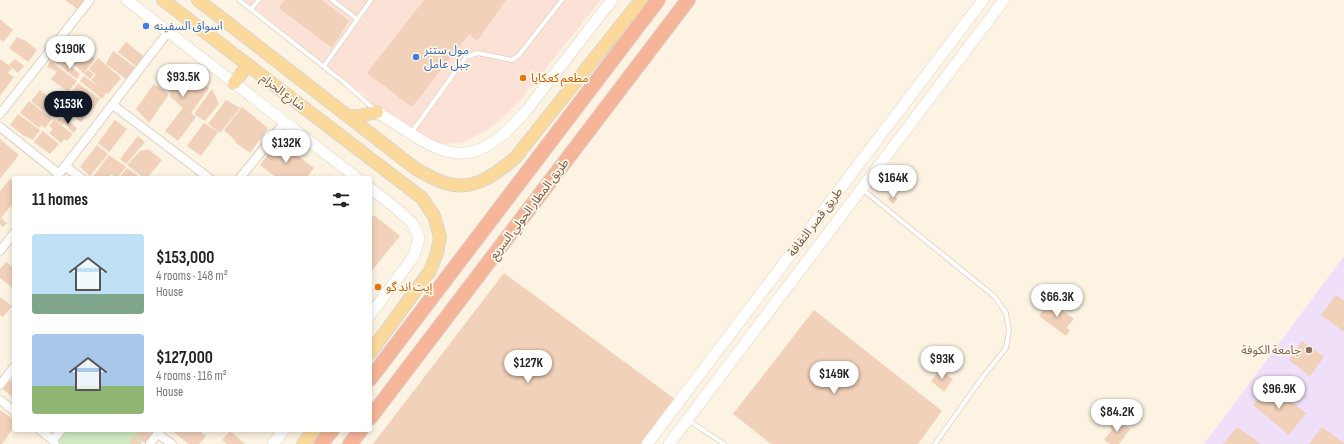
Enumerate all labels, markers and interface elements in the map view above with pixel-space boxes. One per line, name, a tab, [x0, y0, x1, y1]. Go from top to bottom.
place label: اسواق السفينه	[154, 19, 223, 34]
marker: اسواق السفينه	[141, 21, 151, 31]
pin: $190K	[42, 36, 98, 70]
text: $190K	[55, 41, 85, 57]
place label: مول ستنر جبل عامل	[423, 43, 470, 72]
marker: مول ستنر جبل عامل	[411, 52, 421, 62]
pin: $93.5K	[150, 64, 216, 98]
text: $93.5K	[166, 69, 200, 85]
street label: شارع الحزام	[257, 71, 308, 115]
place label: مطعم كعكايا	[531, 71, 589, 87]
marker: مطعم كعكايا	[518, 73, 528, 83]
pin: $153K	[40, 91, 96, 125]
text: $153K	[53, 96, 83, 112]
pin: $132K	[258, 130, 314, 164]
text: $132K	[271, 135, 301, 151]
street label: طريق المطار الحولي السريع	[487, 156, 574, 264]
pin: $164K	[865, 165, 921, 199]
text: $164K	[878, 170, 908, 186]
street label: طريق قصر الثقافة	[785, 185, 846, 260]
icon: filters	[330, 189, 352, 211]
text: 11 homes	[32, 190, 88, 210]
text: $153,000	[156, 248, 214, 268]
icon: home	[64, 250, 112, 298]
text: 4 rooms · 148 m²	[156, 268, 228, 284]
place label: إيت اند گو	[386, 280, 433, 295]
marker: إيت اند گو	[373, 282, 383, 292]
text: House	[156, 284, 183, 300]
pin: $66.3K	[1024, 284, 1090, 318]
text: $66.3K	[1040, 289, 1074, 305]
place label: جامعة الكوفة	[1241, 343, 1301, 358]
marker: جامعة الكوفة	[1304, 345, 1314, 355]
pin: $93K	[918, 346, 966, 380]
text: $127,000	[156, 348, 213, 368]
icon: home	[64, 350, 112, 398]
pin: $127K	[500, 350, 556, 384]
text: $93K	[929, 351, 955, 367]
text: $127K	[513, 355, 543, 371]
pin: $149K	[806, 361, 862, 395]
text: $149K	[819, 366, 849, 382]
text: 4 rooms · 116 m²	[156, 368, 227, 384]
pin: $96.9K	[1246, 376, 1312, 410]
text: $96.9K	[1262, 381, 1296, 397]
text: House	[156, 384, 183, 400]
pin: $84.2K	[1084, 399, 1150, 433]
text: $84.2K	[1100, 404, 1134, 420]

